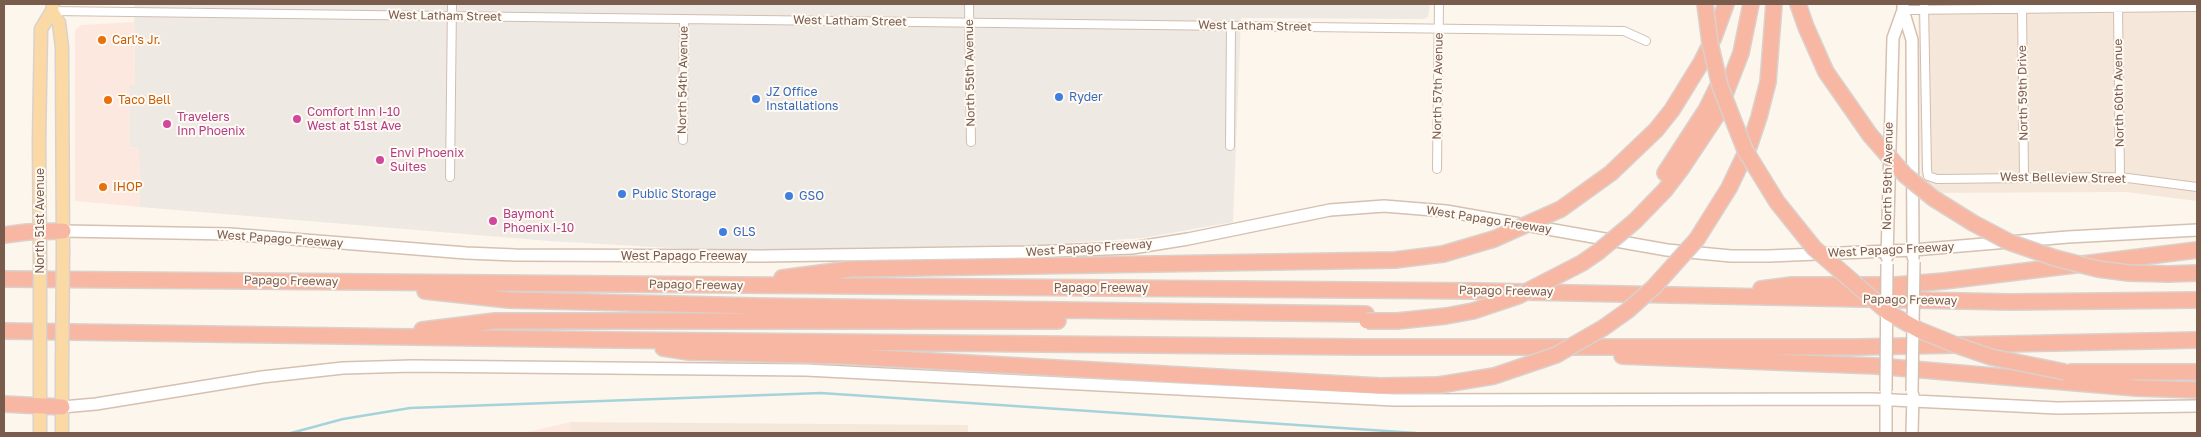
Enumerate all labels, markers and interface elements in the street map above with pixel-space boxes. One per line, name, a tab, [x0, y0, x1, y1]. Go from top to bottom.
street label: West Latham Street	[388, 8, 502, 24]
street label: West Latham Street	[793, 13, 907, 29]
street label: West Latham Street	[1198, 18, 1312, 34]
street label: North 55th Avenue	[962, 19, 978, 127]
street label: North 54th Avenue	[675, 26, 691, 134]
street label: North 57th Avenue	[1430, 32, 1446, 140]
place label: Carl's Jr.	[112, 33, 160, 47]
marker: Carl's Jr.	[96, 34, 108, 46]
street label: North 60th Avenue	[2111, 39, 2127, 147]
street label: North 59th Drive	[2015, 45, 2031, 141]
place label: JZ Office Installations	[766, 85, 838, 113]
place label: Ryder	[1069, 90, 1103, 104]
marker: Ryder	[1053, 91, 1065, 103]
place label: Taco Bell	[118, 93, 171, 107]
marker: JZ Office Installations	[750, 93, 762, 105]
marker: Taco Bell	[102, 94, 114, 106]
place label: Comfort Inn I-10 West at 51st Ave	[307, 105, 401, 133]
place label: Travelers Inn Phoenix	[177, 110, 245, 138]
marker: Comfort Inn I-10 West at 51st Ave	[291, 113, 303, 125]
marker: Travelers Inn Phoenix	[161, 118, 173, 130]
street label: North 59th Avenue	[1880, 122, 1896, 230]
place label: Envi Phoenix Suites	[390, 146, 464, 174]
marker: Envi Phoenix Suites	[374, 154, 386, 166]
street label: North 51st Avenue	[33, 168, 47, 274]
street label: West Belleview Street	[2000, 170, 2126, 186]
place label: IHOP	[113, 180, 143, 194]
marker: IHOP	[97, 181, 109, 193]
place label: Public Storage	[632, 187, 716, 201]
marker: Public Storage	[616, 188, 628, 200]
place label: GSO	[799, 189, 824, 203]
marker: GSO	[783, 190, 795, 202]
street label: West Papago Freeway	[1425, 203, 1553, 237]
place label: Baymont Phoenix I-10	[503, 207, 574, 235]
marker: Baymont Phoenix I-10	[487, 215, 499, 227]
place label: GLS	[733, 225, 756, 239]
marker: GLS	[717, 226, 729, 238]
street label: West Papago Freeway	[216, 227, 344, 251]
street label: West Papago Freeway	[1025, 236, 1153, 260]
street label: West Papago Freeway	[1827, 239, 1955, 261]
street label: West Papago Freeway	[621, 249, 747, 263]
street label: Papago Freeway	[244, 273, 338, 289]
street label: Papago Freeway	[649, 277, 743, 293]
street label: Papago Freeway	[1054, 281, 1148, 295]
street label: Papago Freeway	[1459, 283, 1553, 299]
street label: Papago Freeway	[1863, 292, 1957, 308]

